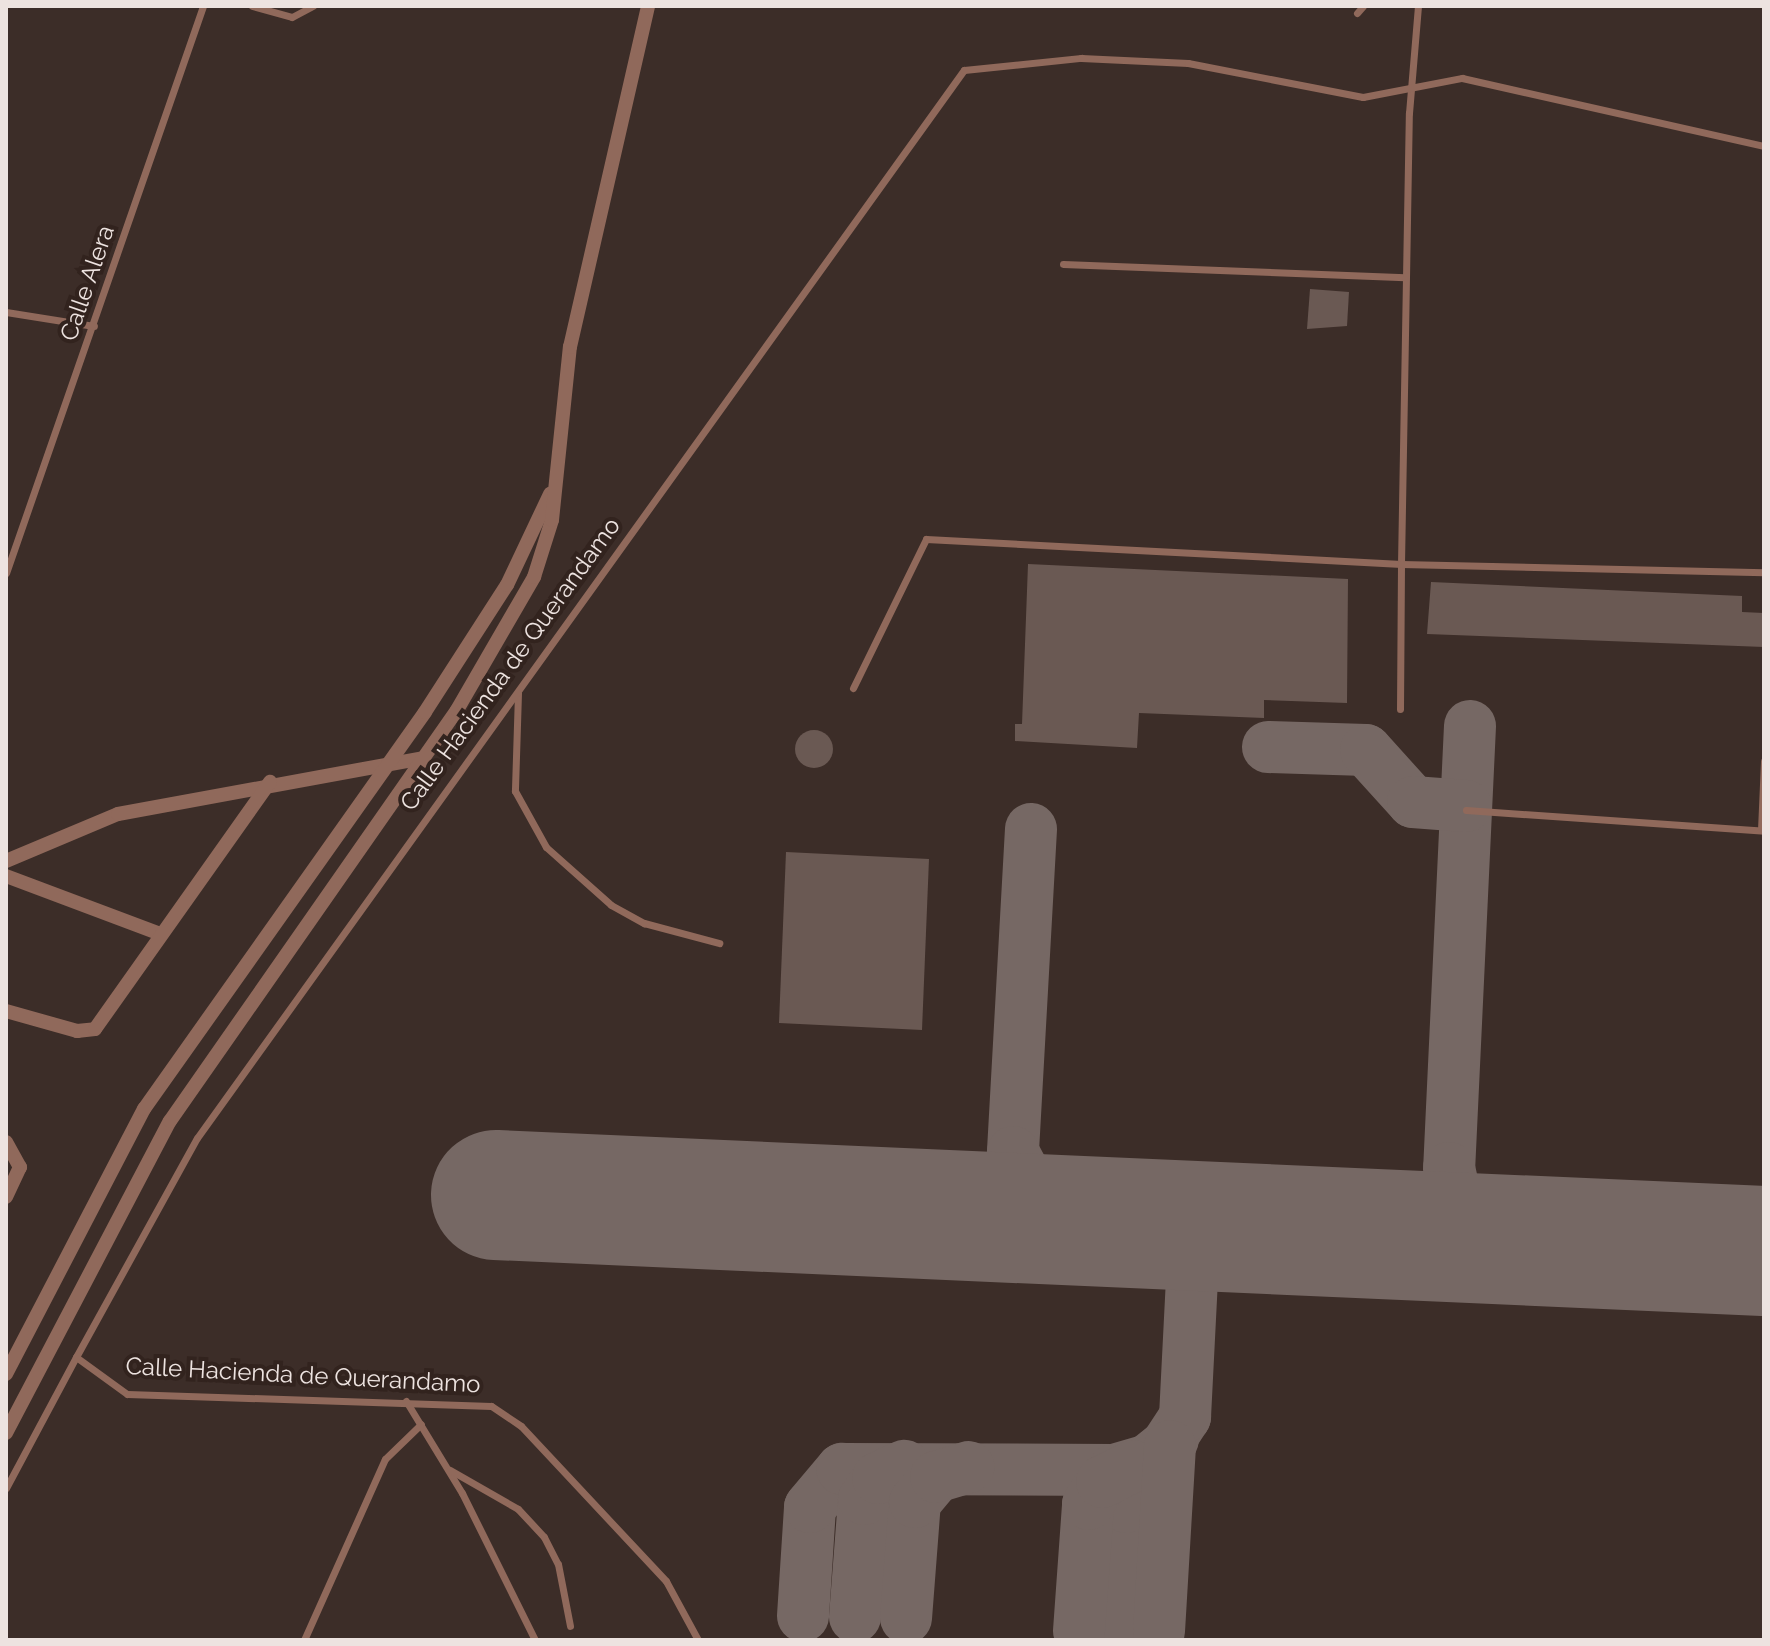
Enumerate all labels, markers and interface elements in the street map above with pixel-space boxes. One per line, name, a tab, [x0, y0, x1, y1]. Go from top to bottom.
street label: Calle Alera	[54, 221, 120, 345]
street label: Calle Hacienda de Querandamo	[394, 512, 626, 816]
street label: Calle Hacienda de Querandamo	[125, 1351, 481, 1399]

